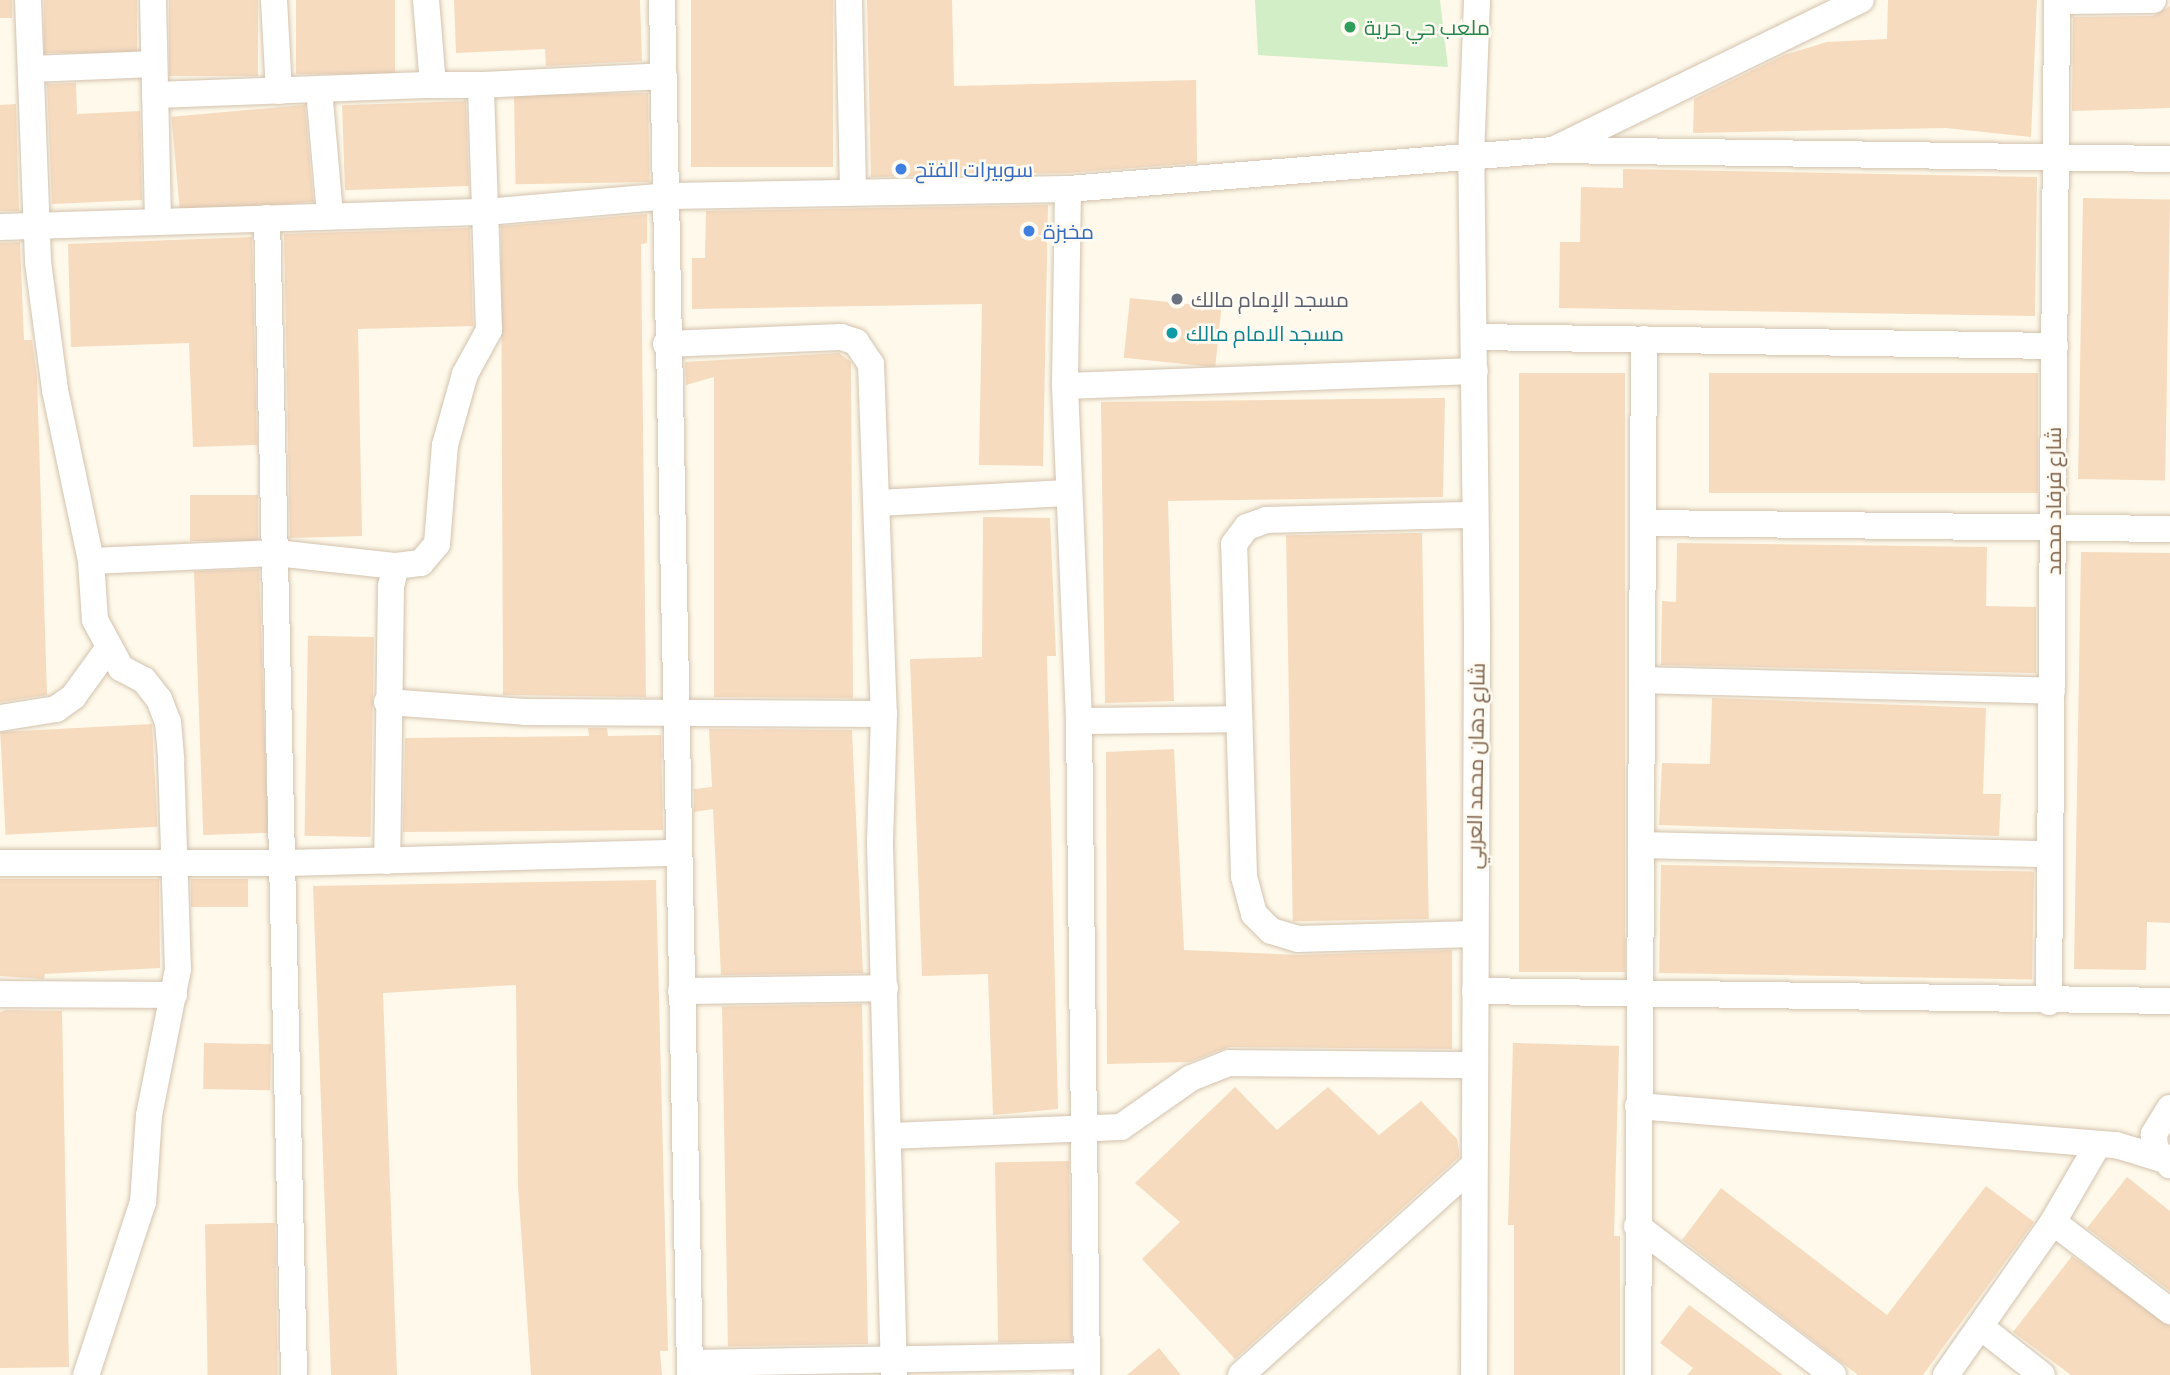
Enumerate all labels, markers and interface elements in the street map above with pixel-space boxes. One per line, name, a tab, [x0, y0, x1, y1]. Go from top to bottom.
place label: ملعب حي حرية	[1364, 14, 1490, 40]
marker: ملعب حي حرية	[1342, 19, 1358, 35]
place label: سوبيرات الفتح	[915, 156, 1033, 182]
marker: سوبيرات الفتح	[893, 161, 909, 177]
place label: مخبزة	[1043, 218, 1094, 244]
marker: مخبزة	[1021, 223, 1037, 239]
place label: مسجد الإمام مالك	[1191, 286, 1349, 312]
marker: مسجد الإمام مالك	[1169, 291, 1185, 307]
place label: مسجد الامام مالك	[1186, 320, 1344, 346]
marker: مسجد الامام مالك	[1164, 325, 1180, 341]
street label: شارع فرفاد محمد	[2040, 427, 2066, 575]
street label: شارع دهان محمد العربي	[1461, 663, 1489, 869]

